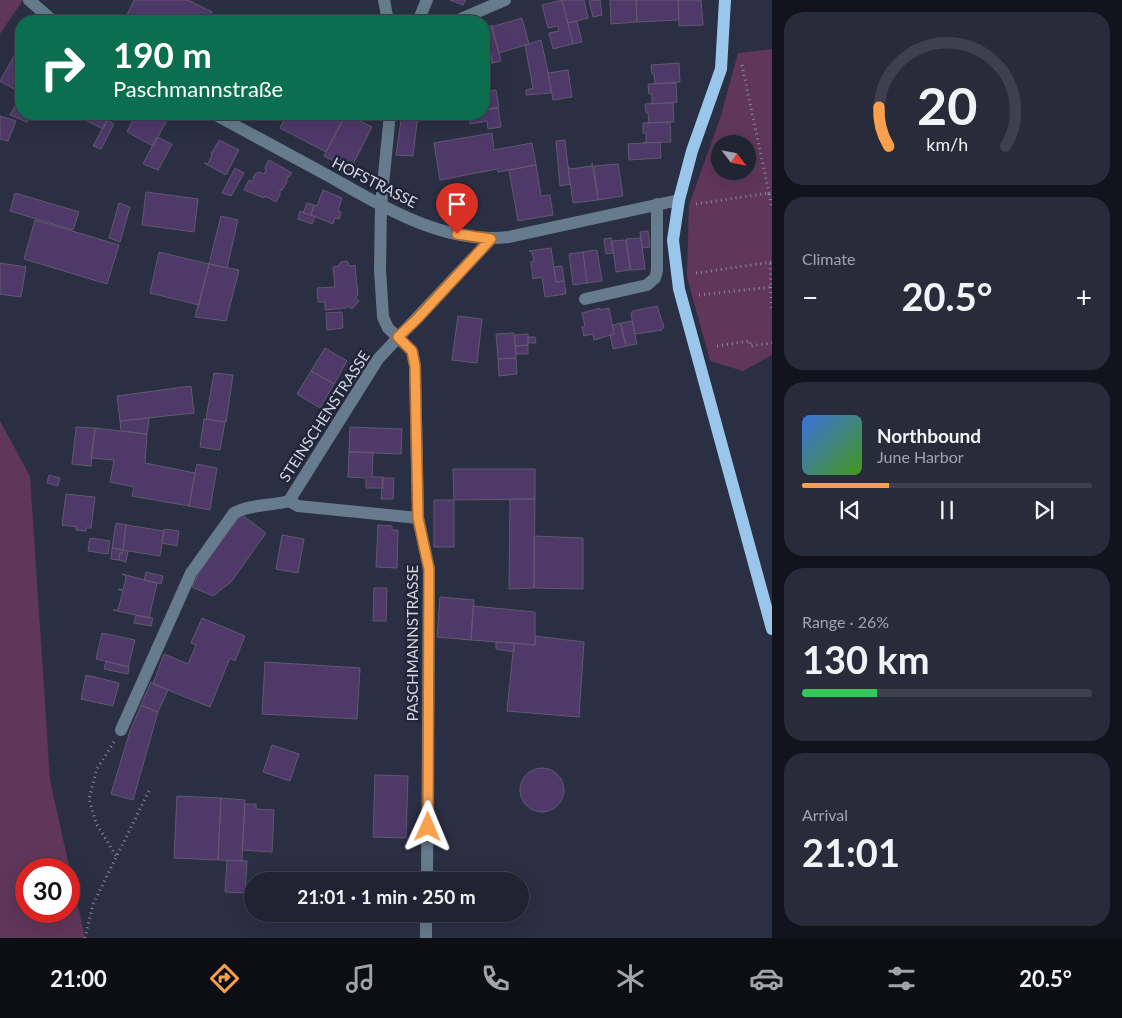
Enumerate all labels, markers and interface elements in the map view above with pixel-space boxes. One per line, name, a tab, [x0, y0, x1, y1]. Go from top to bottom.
text: 190 m	[113, 33, 212, 75]
icon: right	[30, 35, 95, 100]
text: 20	[917, 74, 977, 136]
text: Paschmannstraße	[113, 75, 283, 102]
text: km/h	[926, 133, 968, 155]
north arrow	[711, 135, 756, 180]
map controls	[711, 135, 756, 180]
street label: HOFSTRASSE	[329, 153, 421, 211]
pin	[436, 183, 478, 234]
icon: arrive	[443, 190, 471, 218]
text: Climate	[802, 249, 855, 268]
text: 20.5°	[902, 273, 992, 319]
text: −	[802, 280, 818, 314]
text: +	[1076, 280, 1092, 314]
street label: STEINSCHENSTRASSE	[275, 347, 373, 485]
text: Northbound	[877, 424, 981, 447]
text: June Harbor	[877, 447, 964, 466]
icon: previous	[836, 496, 864, 524]
icon: pause	[933, 496, 961, 524]
icon: next	[1030, 496, 1058, 524]
street label: PASCHMANNSTRASSE	[403, 565, 421, 721]
text: Range · 26%	[802, 612, 889, 631]
text: 130 km	[802, 636, 930, 682]
position arrow	[401, 800, 453, 852]
text: Arrival	[802, 805, 848, 824]
text: 21:01	[802, 829, 900, 875]
speed limit sign: 30	[15, 858, 80, 923]
text: 21:01 · 1 min · 250 m	[297, 885, 476, 908]
icon: directions	[207, 961, 242, 996]
icon: music	[343, 961, 378, 996]
icon: phone	[478, 961, 513, 996]
icon: climate	[613, 961, 648, 996]
icon: car	[749, 961, 784, 996]
icon: filters	[884, 961, 919, 996]
text: 21:00	[50, 965, 107, 992]
text: 20.5°	[1019, 965, 1072, 992]

